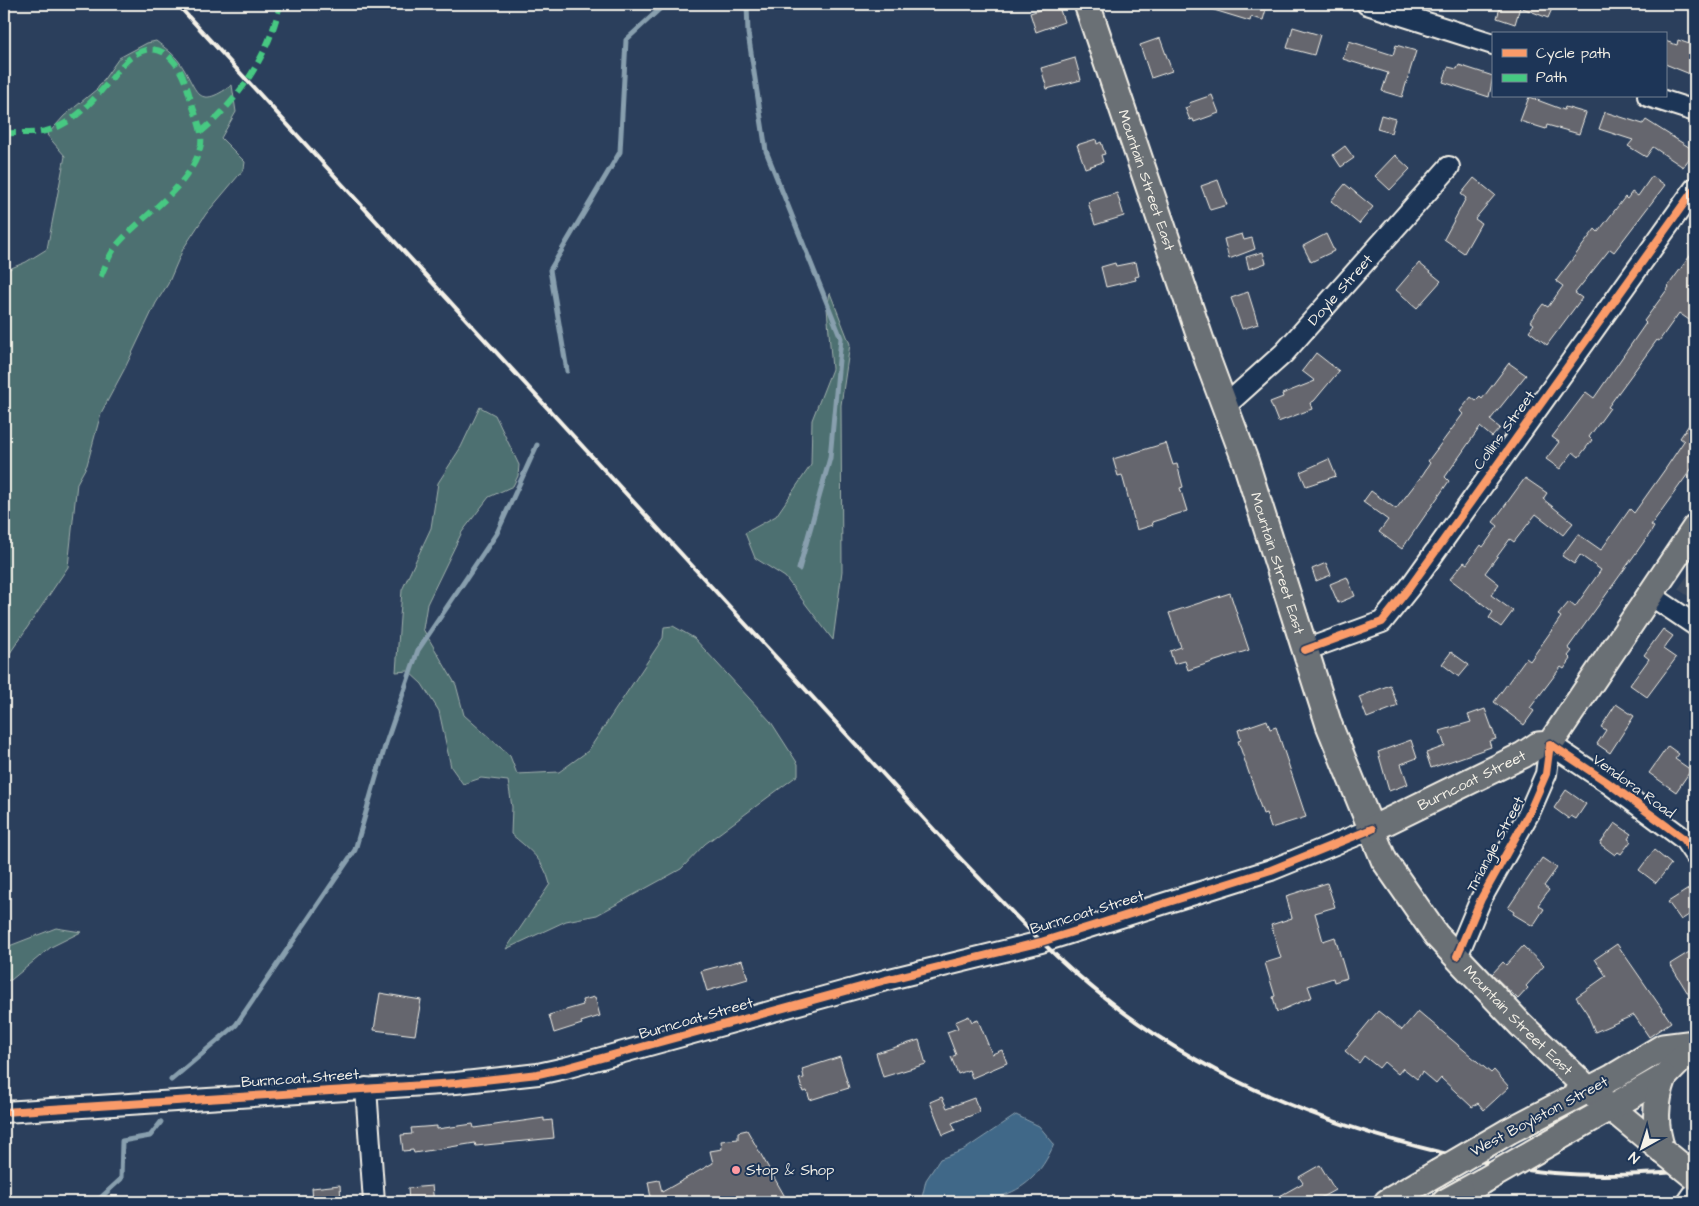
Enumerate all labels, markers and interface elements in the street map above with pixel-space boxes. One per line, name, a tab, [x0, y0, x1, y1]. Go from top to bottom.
legend	[1492, 32, 1666, 98]
text: Cycle path	[1536, 43, 1611, 65]
text: Path	[1536, 67, 1567, 88]
street label: Mountain Street East	[1113, 107, 1180, 254]
street label: Doyle Street	[1303, 250, 1378, 330]
street label: Collins Street	[1468, 386, 1540, 474]
street label: Mountain Street East	[1245, 490, 1310, 637]
street label: Burncoat Street	[1414, 745, 1530, 816]
street label: Vendora Road	[1588, 749, 1680, 824]
street label: Triangle Street	[1461, 793, 1530, 896]
street label: Burncoat Street	[1028, 885, 1147, 940]
street label: Mountain Street East	[1458, 960, 1577, 1080]
street label: Burncoat Street	[637, 992, 756, 1045]
street label: Burncoat Street	[240, 1064, 360, 1093]
street label: West Boylston Street	[1467, 1071, 1612, 1163]
north arrow	[1616, 1124, 1666, 1174]
text: N	[1625, 1147, 1644, 1168]
place label: Stop & Shop	[746, 1160, 834, 1181]
marker: Stop & Shop	[730, 1164, 742, 1176]

